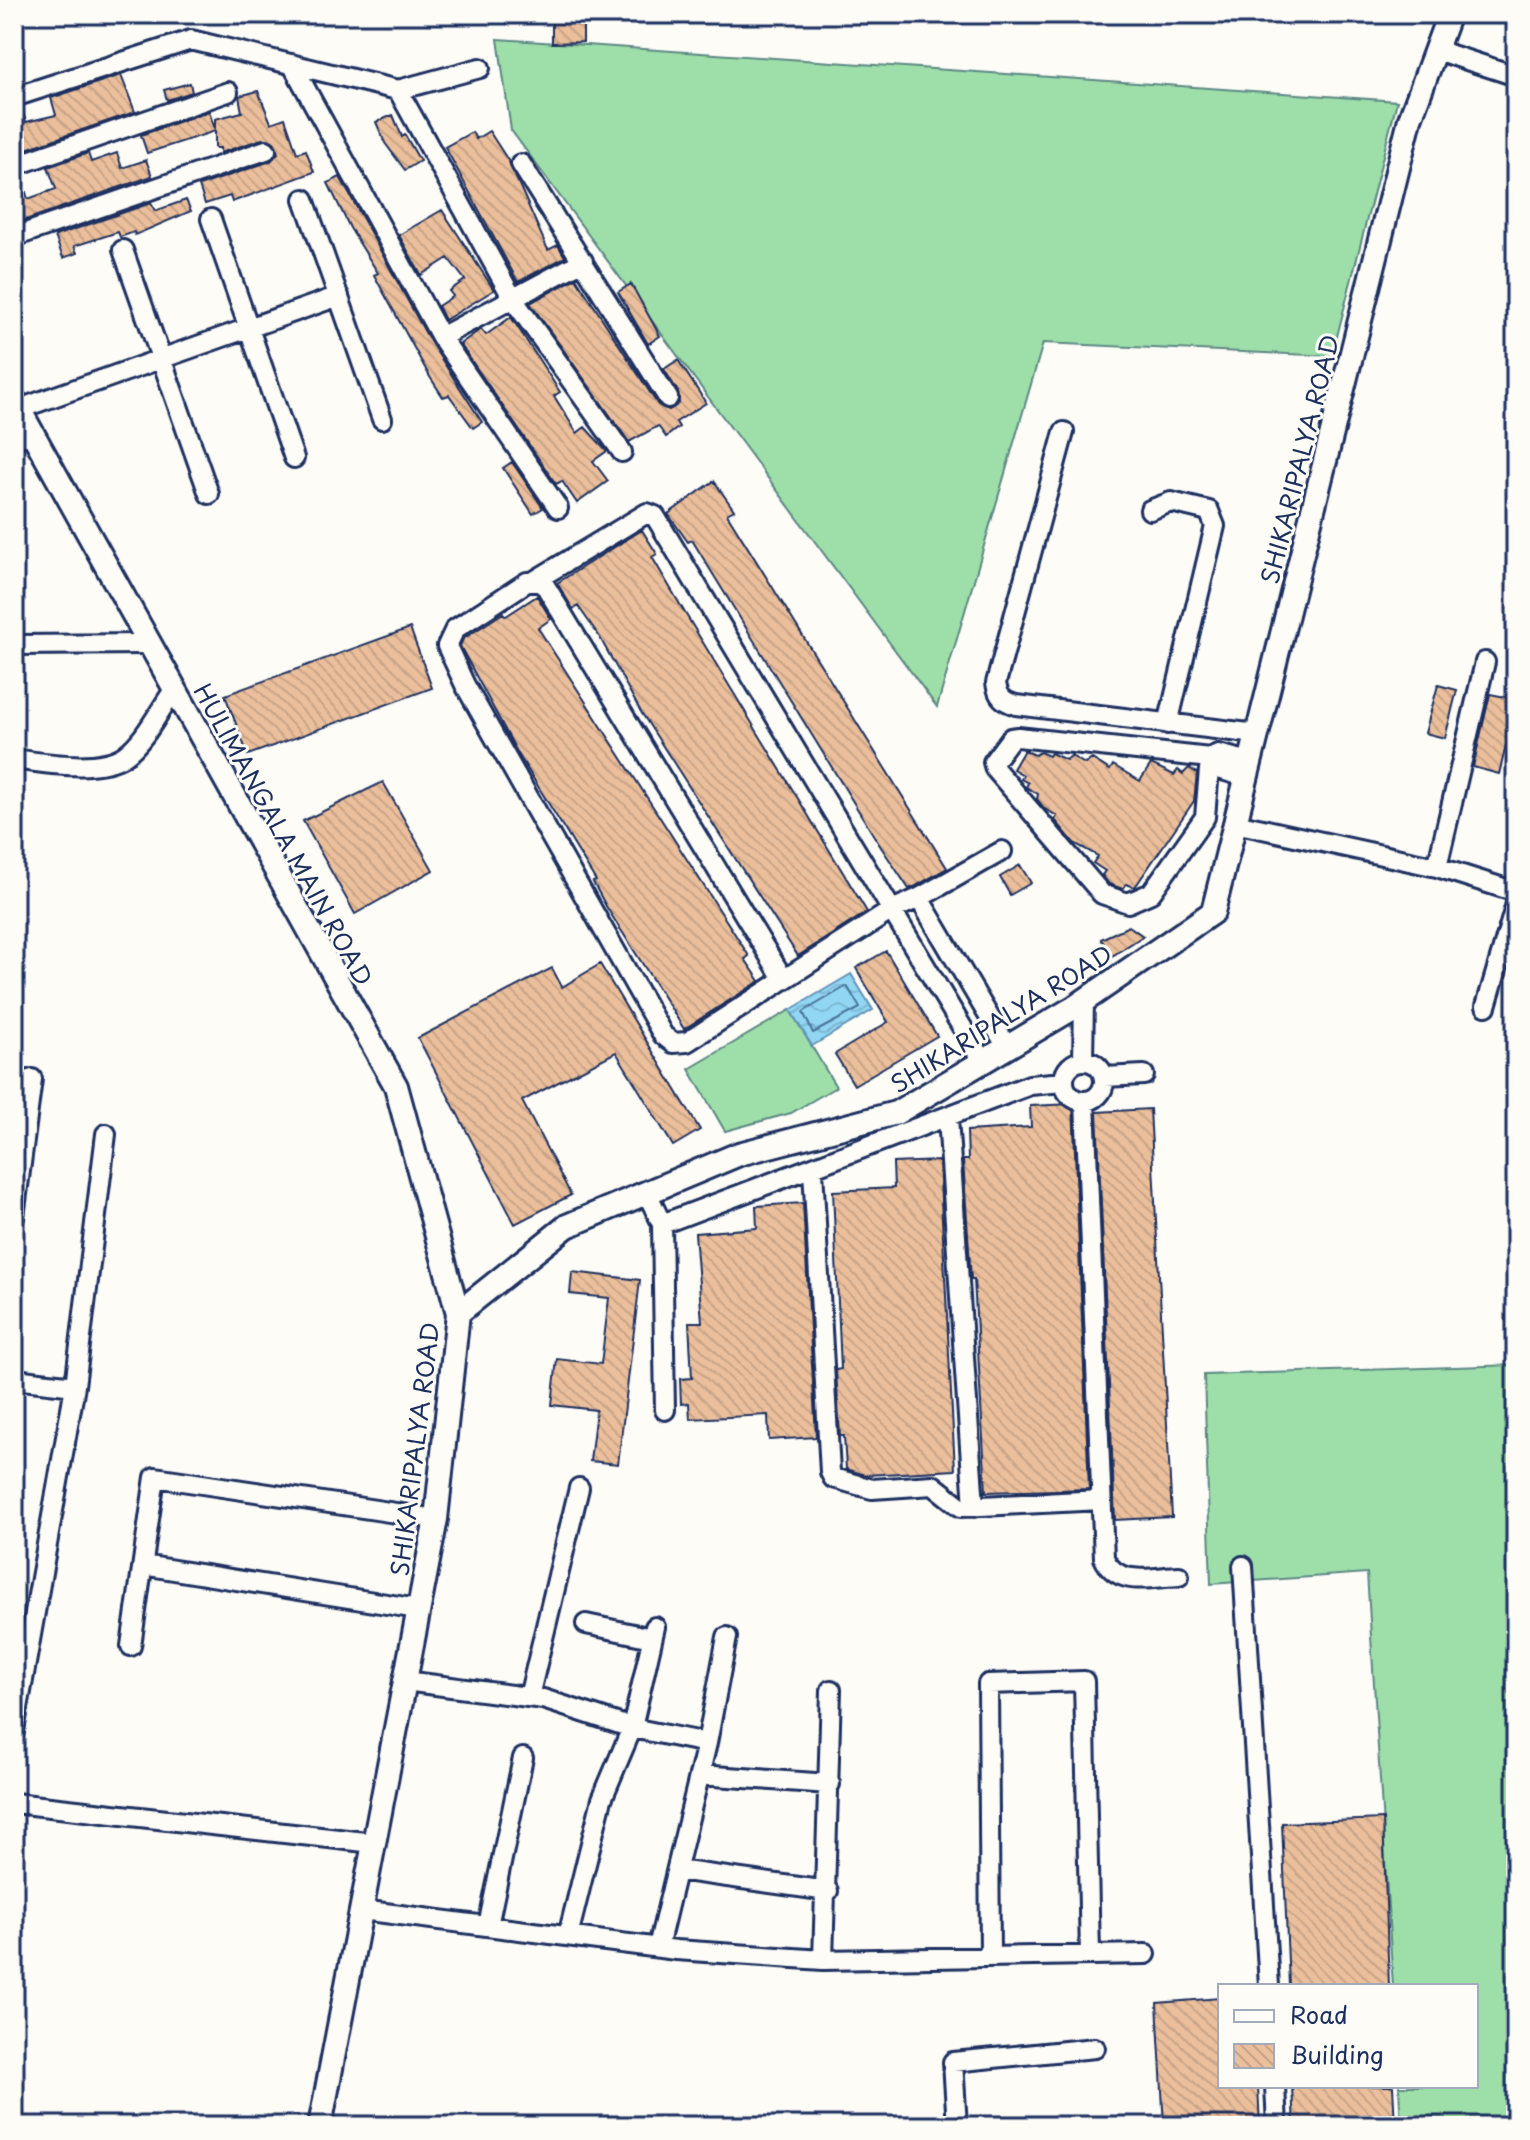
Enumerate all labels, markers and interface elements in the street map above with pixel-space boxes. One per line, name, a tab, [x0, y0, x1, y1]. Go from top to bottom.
street label: SHIKARIPALYA ROAD	[1251, 331, 1347, 587]
street label: HULIMANGALA MAIN ROAD	[186, 676, 382, 992]
street label: SHIKARIPALYA ROAD	[883, 935, 1119, 1101]
street label: SHIKARIPALYA ROAD	[381, 1320, 447, 1578]
legend	[1218, 1984, 1478, 2088]
text: Road	[1290, 1996, 1348, 2032]
text: Building	[1290, 2036, 1384, 2072]

